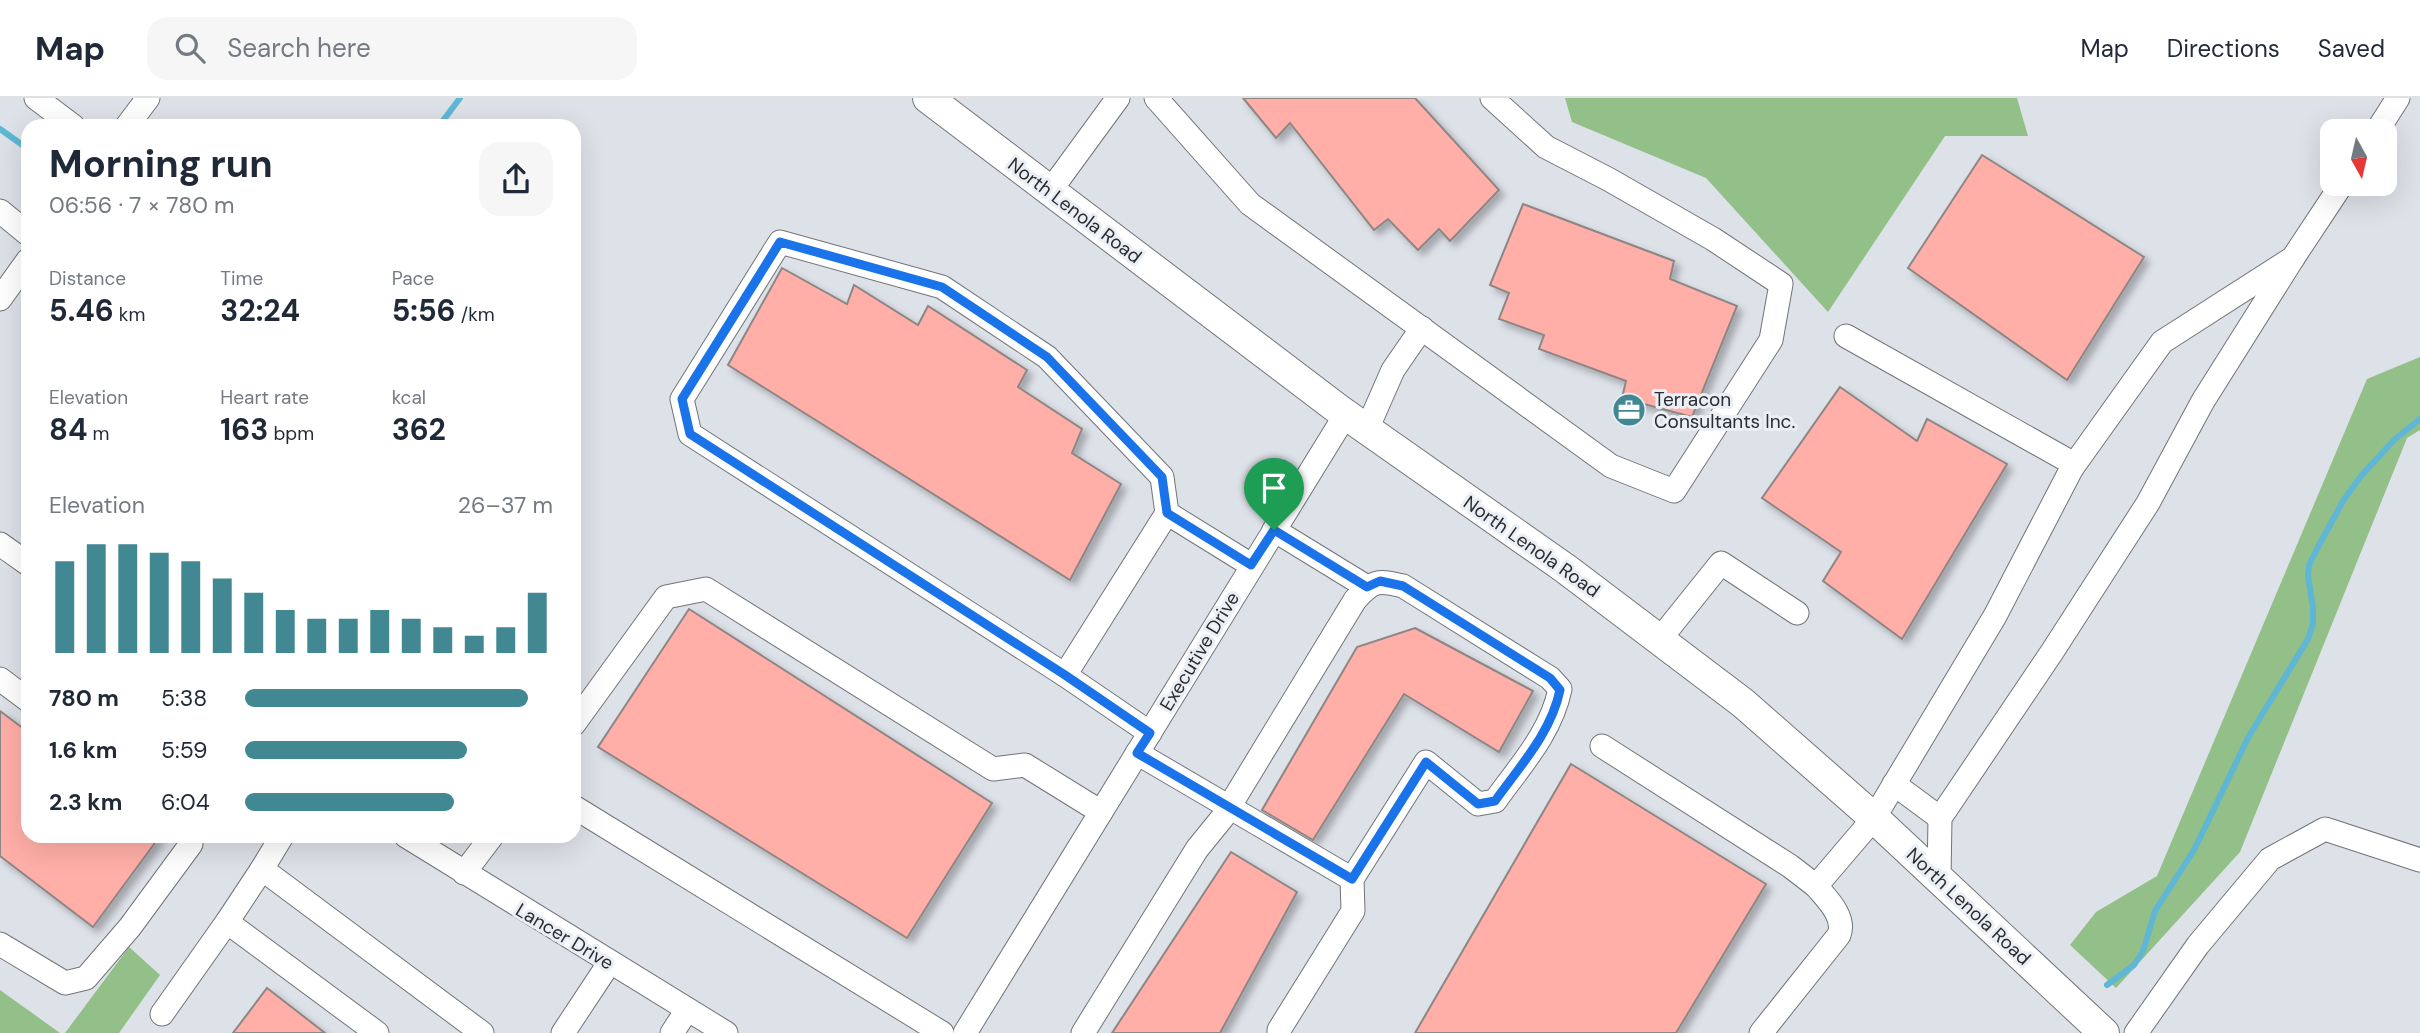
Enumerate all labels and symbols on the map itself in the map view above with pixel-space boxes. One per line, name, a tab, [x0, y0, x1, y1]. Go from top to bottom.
north arrow	[2320, 119, 2398, 196]
street label: North Lenola Road	[1003, 152, 1147, 269]
place label: Terracon Consultants Inc.	[1654, 387, 1795, 434]
office icon: Terracon Consultants Inc.	[1610, 391, 1648, 429]
pin	[1244, 458, 1304, 530]
street label: North Lenola Road	[1458, 490, 1605, 603]
street label: Executive Drive	[1154, 587, 1245, 715]
street label: North Lenola Road	[1901, 842, 2036, 971]
street label: Lancer Drive	[511, 897, 618, 975]

